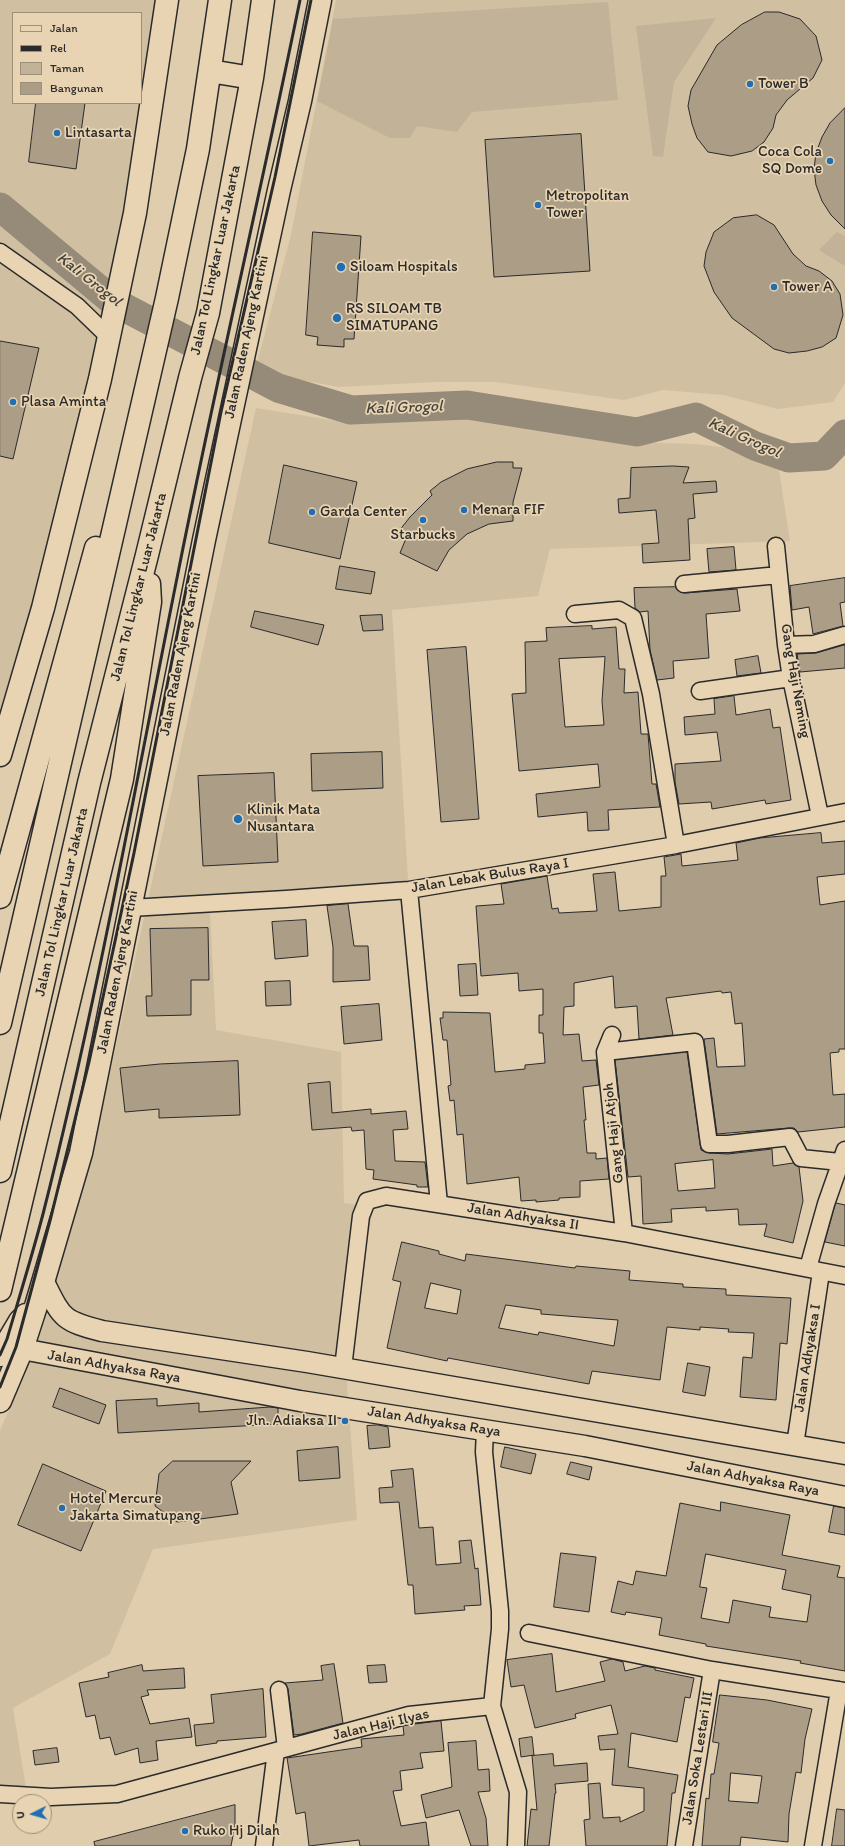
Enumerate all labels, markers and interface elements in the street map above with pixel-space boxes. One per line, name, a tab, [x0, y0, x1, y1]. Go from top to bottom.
legend	[12, 12, 142, 104]
text: Jalan	[50, 21, 78, 35]
text: Rel	[50, 41, 66, 55]
text: Taman	[50, 61, 84, 75]
place label: Tower B	[758, 75, 809, 93]
marker: Tower B	[745, 79, 755, 89]
text: Bangunan	[50, 81, 103, 95]
place label: Lintasarta	[65, 124, 132, 142]
marker: Lintasarta	[52, 128, 62, 138]
place label: Coca Cola SQ Dome	[758, 143, 822, 178]
marker: Coca Cola SQ Dome	[825, 156, 835, 166]
street label: Jalan Tol Lingkar Luar Jakarta	[187, 163, 245, 357]
place label: Metropolitan Tower	[546, 187, 629, 222]
marker: Metropolitan Tower	[533, 200, 543, 210]
water label: Kali Grogol	[53, 249, 125, 311]
street label: Jalan Raden Ajeng Kartini	[221, 254, 273, 420]
place label: Siloam Hospitals	[350, 258, 458, 276]
marker: Siloam Hospitals	[335, 261, 347, 273]
place label: Tower A	[782, 278, 833, 296]
marker: Tower A	[769, 282, 779, 292]
place label: RS SILOAM TB SIMATUPANG	[346, 300, 442, 335]
marker: RS SILOAM TB SIMATUPANG	[331, 312, 343, 324]
place label: Plasa Aminta	[21, 393, 106, 411]
marker: Plasa Aminta	[8, 397, 18, 407]
water label: Kali Grogol	[365, 397, 443, 419]
water label: Kali Grogol	[705, 414, 783, 462]
street label: Jalan Tol Lingkar Luar Jakarta	[107, 491, 171, 683]
place label: Menara FIF	[472, 501, 545, 519]
place label: Garda Center	[320, 503, 407, 521]
marker: Menara FIF	[459, 505, 469, 515]
marker: Garda Center	[307, 507, 317, 517]
marker: Starbucks	[418, 515, 428, 525]
place label: Starbucks	[390, 526, 456, 544]
street label: Jalan Raden Ajeng Kartini	[156, 571, 206, 737]
street label: Gang Haji Neming	[776, 622, 814, 740]
place label: Klinik Mata Nusantara	[247, 801, 320, 836]
street label: Jalan Tol Lingkar Luar Jakarta	[31, 806, 93, 998]
marker: Klinik Mata Nusantara	[232, 813, 244, 825]
street label: Jalan Lebak Bulus Raya I	[410, 855, 570, 897]
street label: Jalan Raden Ajeng Kartini	[93, 889, 143, 1055]
street label: Gang Haji Atjoh	[600, 1082, 628, 1184]
street label: Jalan Adhyaksa II	[466, 1199, 580, 1235]
street label: Jalan Adhyaksa I	[791, 1303, 825, 1413]
street label: Jalan Adhyaksa Raya	[46, 1346, 182, 1388]
street label: Jalan Adhyaksa Raya	[366, 1403, 502, 1441]
place label: Jln. Adiaksa II	[246, 1412, 337, 1430]
marker: Jln. Adiaksa II	[340, 1416, 350, 1426]
street label: Jalan Adhyaksa Raya	[685, 1457, 821, 1501]
place label: Hotel Mercure Jakarta Simatupang	[70, 1490, 200, 1525]
marker: Hotel Mercure Jakarta Simatupang	[57, 1503, 67, 1513]
street label: Jalan Soka Lestari III	[679, 1690, 717, 1826]
street label: Jalan Haji Ilyas	[331, 1705, 431, 1745]
north arrow	[12, 1794, 52, 1834]
text: U	[14, 1811, 27, 1819]
place label: Ruko Hj Dilah	[193, 1822, 280, 1840]
marker: Ruko Hj Dilah	[180, 1826, 190, 1836]

